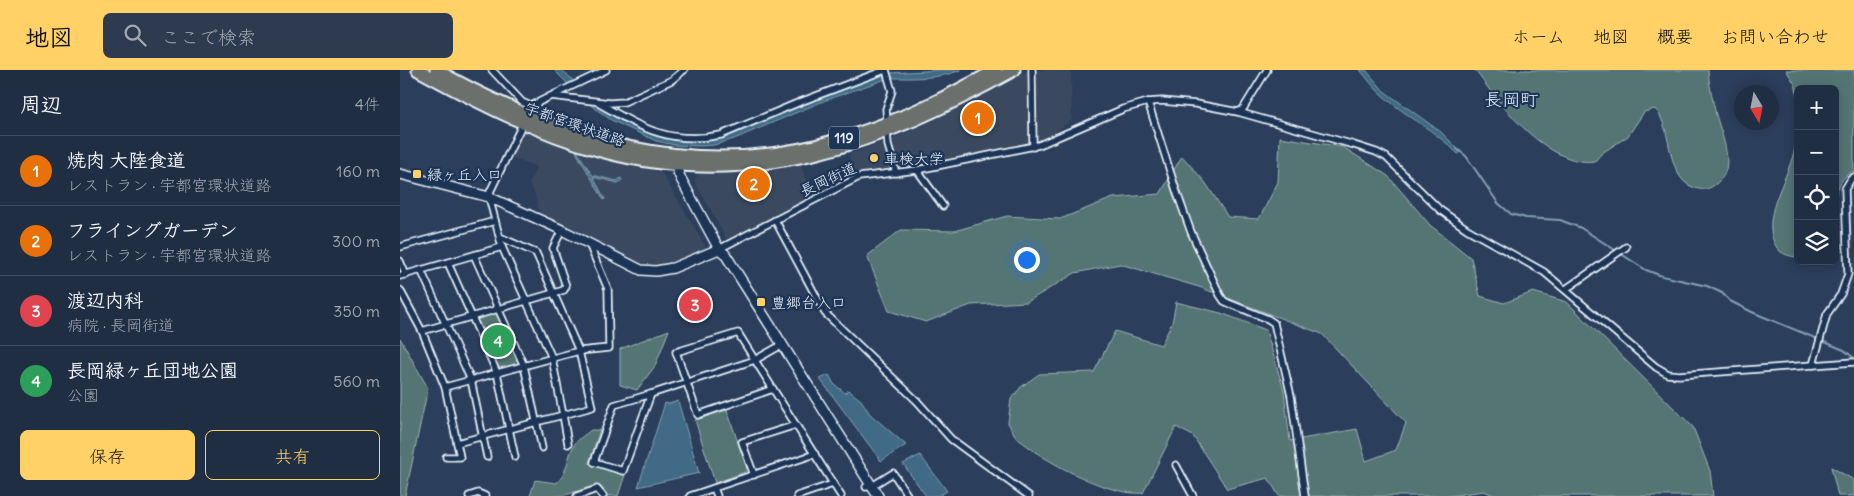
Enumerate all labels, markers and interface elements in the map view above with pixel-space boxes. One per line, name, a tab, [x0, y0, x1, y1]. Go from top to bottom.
search box	[103, 13, 453, 58]
icon: search	[121, 21, 149, 49]
text: 地図	[25, 22, 73, 52]
text: ここで検索	[161, 25, 256, 49]
text: ホーム	[1512, 25, 1565, 48]
text: 地図	[1593, 25, 1629, 48]
text: 概要	[1657, 25, 1693, 48]
text: お問い合わせ	[1721, 25, 1829, 48]
north arrow	[1734, 85, 1779, 130]
map controls	[1794, 85, 1839, 265]
button: +	[1794, 85, 1839, 130]
district label: 長岡町	[1484, 88, 1538, 111]
text: 周辺	[20, 91, 62, 118]
text: 4件	[355, 94, 380, 114]
street label: 宇都宮環状道路	[522, 98, 628, 150]
pin: 1	[962, 99, 994, 137]
road number: 119	[829, 126, 859, 150]
button: −	[1794, 130, 1839, 175]
text: 焼肉 大陸食道	[67, 148, 186, 172]
place label: 車検大学	[884, 149, 944, 168]
marker: 車検大学	[868, 152, 880, 164]
street label: 長岡街道	[797, 158, 859, 200]
text: 1	[33, 161, 39, 181]
text: 160 m	[336, 161, 380, 181]
place label: 緑ヶ丘入口	[427, 165, 502, 184]
pin: 2	[738, 165, 770, 203]
marker: 緑ヶ丘入口	[411, 168, 423, 180]
text: レストラン · 宇都宮環状道路	[67, 175, 271, 195]
button: locate	[1794, 175, 1839, 220]
text: フライングガーデン	[67, 218, 238, 242]
button: layers	[1794, 220, 1839, 265]
text: 2	[32, 231, 40, 251]
text: 300 m	[332, 231, 380, 251]
text: レストラン · 宇都宮環状道路	[67, 245, 271, 265]
your location	[1014, 247, 1040, 273]
pin: 3	[679, 286, 711, 324]
text: 渡辺内科	[67, 288, 143, 312]
place label: 豊郷台入口	[771, 293, 846, 312]
marker: 豊郷台入口	[755, 296, 767, 308]
text: 3	[31, 301, 41, 321]
text: 350 m	[333, 301, 380, 321]
text: 病院 · 長岡街道	[67, 315, 174, 335]
pin: 4	[482, 322, 514, 360]
text: 長岡緑ヶ丘団地公園	[67, 358, 238, 382]
text: 4	[31, 371, 41, 391]
text: 560 m	[333, 371, 380, 391]
text: 公園	[67, 385, 99, 405]
button: 保存	[20, 430, 195, 480]
button: 共有	[205, 430, 380, 480]

